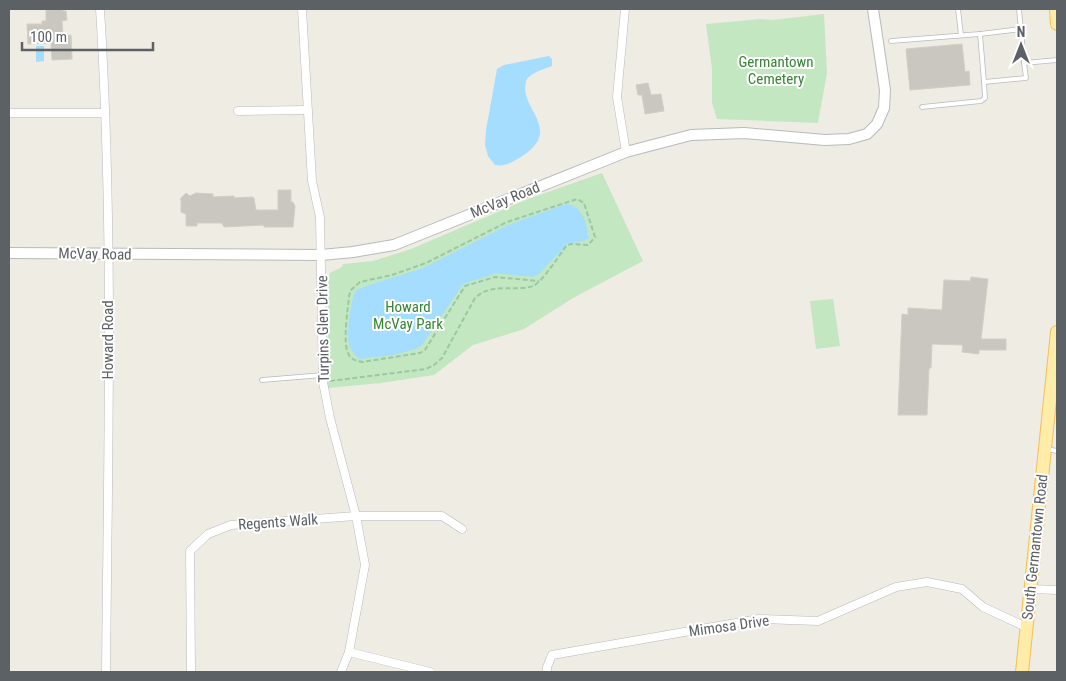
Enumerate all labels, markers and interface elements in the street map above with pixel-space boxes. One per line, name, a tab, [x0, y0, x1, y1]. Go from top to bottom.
scale bar	[22, 20, 154, 52]
north arrow	[996, 20, 1046, 70]
text: N	[1017, 24, 1025, 40]
text: 100 m	[30, 28, 67, 46]
park label: Germantown Cemetery	[738, 53, 814, 88]
street label: McVay Road	[468, 178, 542, 222]
street label: McVay Road	[58, 244, 132, 264]
street label: Turpins Glen Drive	[313, 275, 333, 383]
park label: Howard McVay Park	[373, 298, 443, 333]
street label: Howard Road	[99, 300, 117, 380]
street label: South Germantown Road	[1018, 473, 1052, 621]
street label: Regents Walk	[237, 510, 319, 534]
street label: Mimosa Drive	[688, 611, 770, 641]

